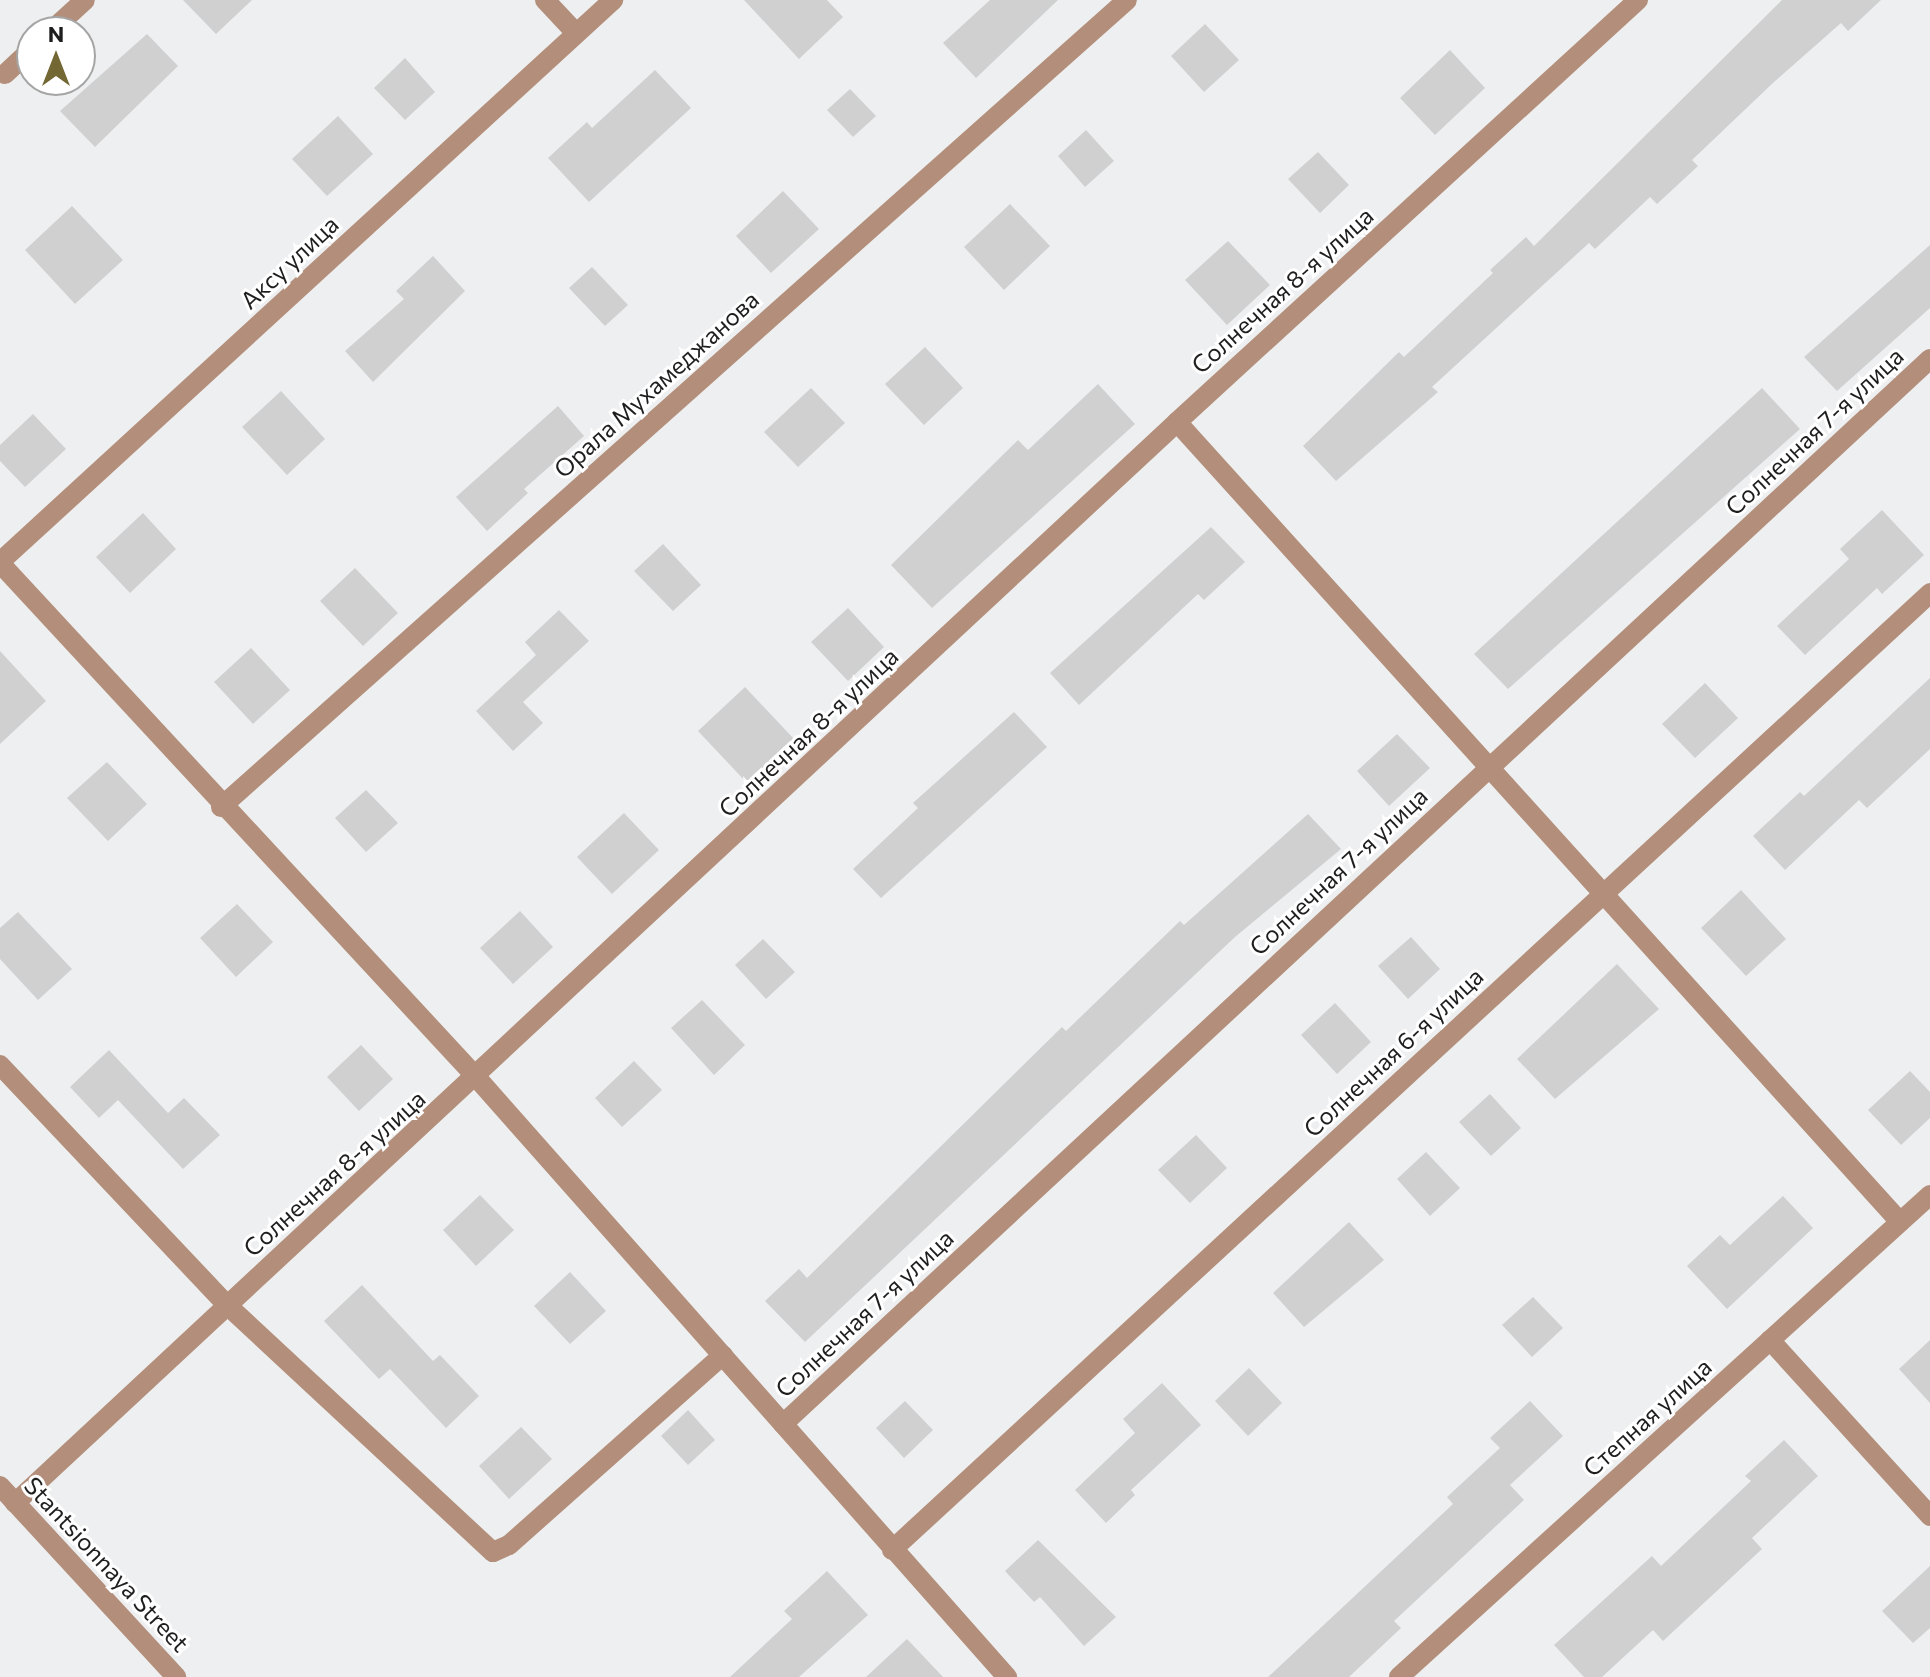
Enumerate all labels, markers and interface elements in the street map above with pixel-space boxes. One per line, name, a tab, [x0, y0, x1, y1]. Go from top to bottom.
north arrow	[16, 16, 96, 96]
text: N	[48, 20, 64, 47]
street label: Солнечная 8-я улица	[1185, 201, 1379, 379]
street label: Аксу улица	[234, 209, 344, 315]
street label: Орала Мухамеджанова	[548, 285, 764, 483]
street label: Солнечная 7-я улица	[1719, 341, 1909, 521]
street label: Солнечная 8-я улица	[712, 642, 904, 822]
street label: Солнечная 7-я улица	[1243, 781, 1433, 961]
street label: Солнечная 6-я улица	[1297, 962, 1489, 1142]
street label: Солнечная 8-я улица	[237, 1084, 431, 1262]
street label: Солнечная 7-я улица	[769, 1223, 959, 1403]
street label: Степная улица	[1577, 1352, 1717, 1482]
street label: Stantsionnaya Street	[19, 1471, 195, 1657]

